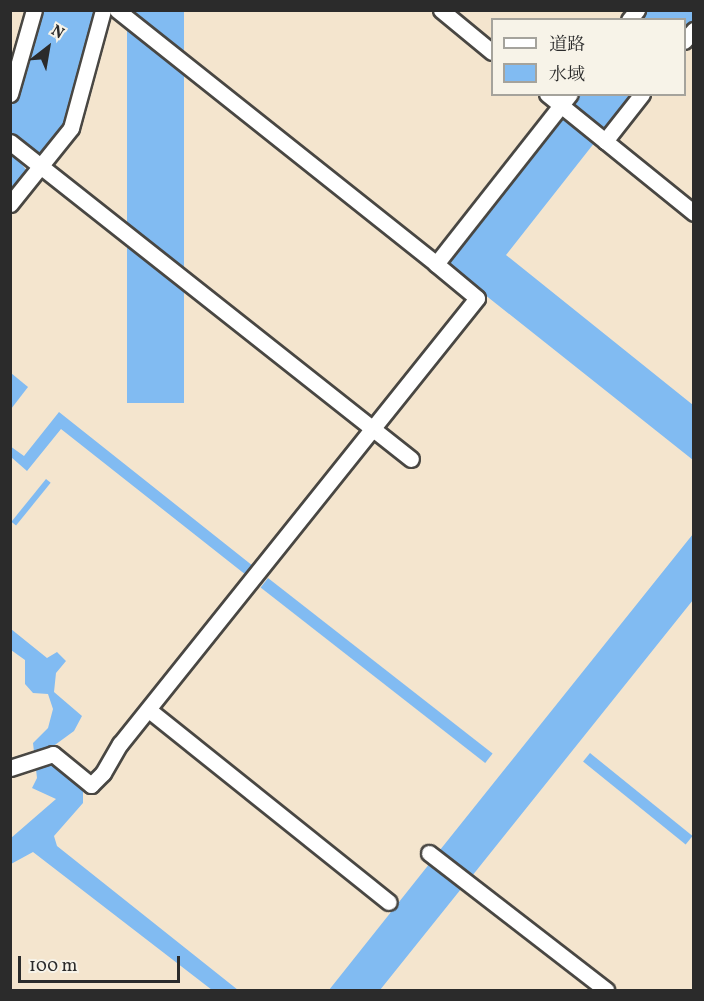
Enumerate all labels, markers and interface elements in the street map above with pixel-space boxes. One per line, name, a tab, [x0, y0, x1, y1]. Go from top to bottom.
north arrow	[18, 18, 78, 78]
legend	[491, 18, 686, 96]
text: N	[47, 20, 68, 45]
text: 道路	[549, 33, 585, 58]
text: 水域	[549, 63, 585, 88]
scale bar	[21, 944, 183, 982]
text: 100 m	[29, 954, 78, 979]

